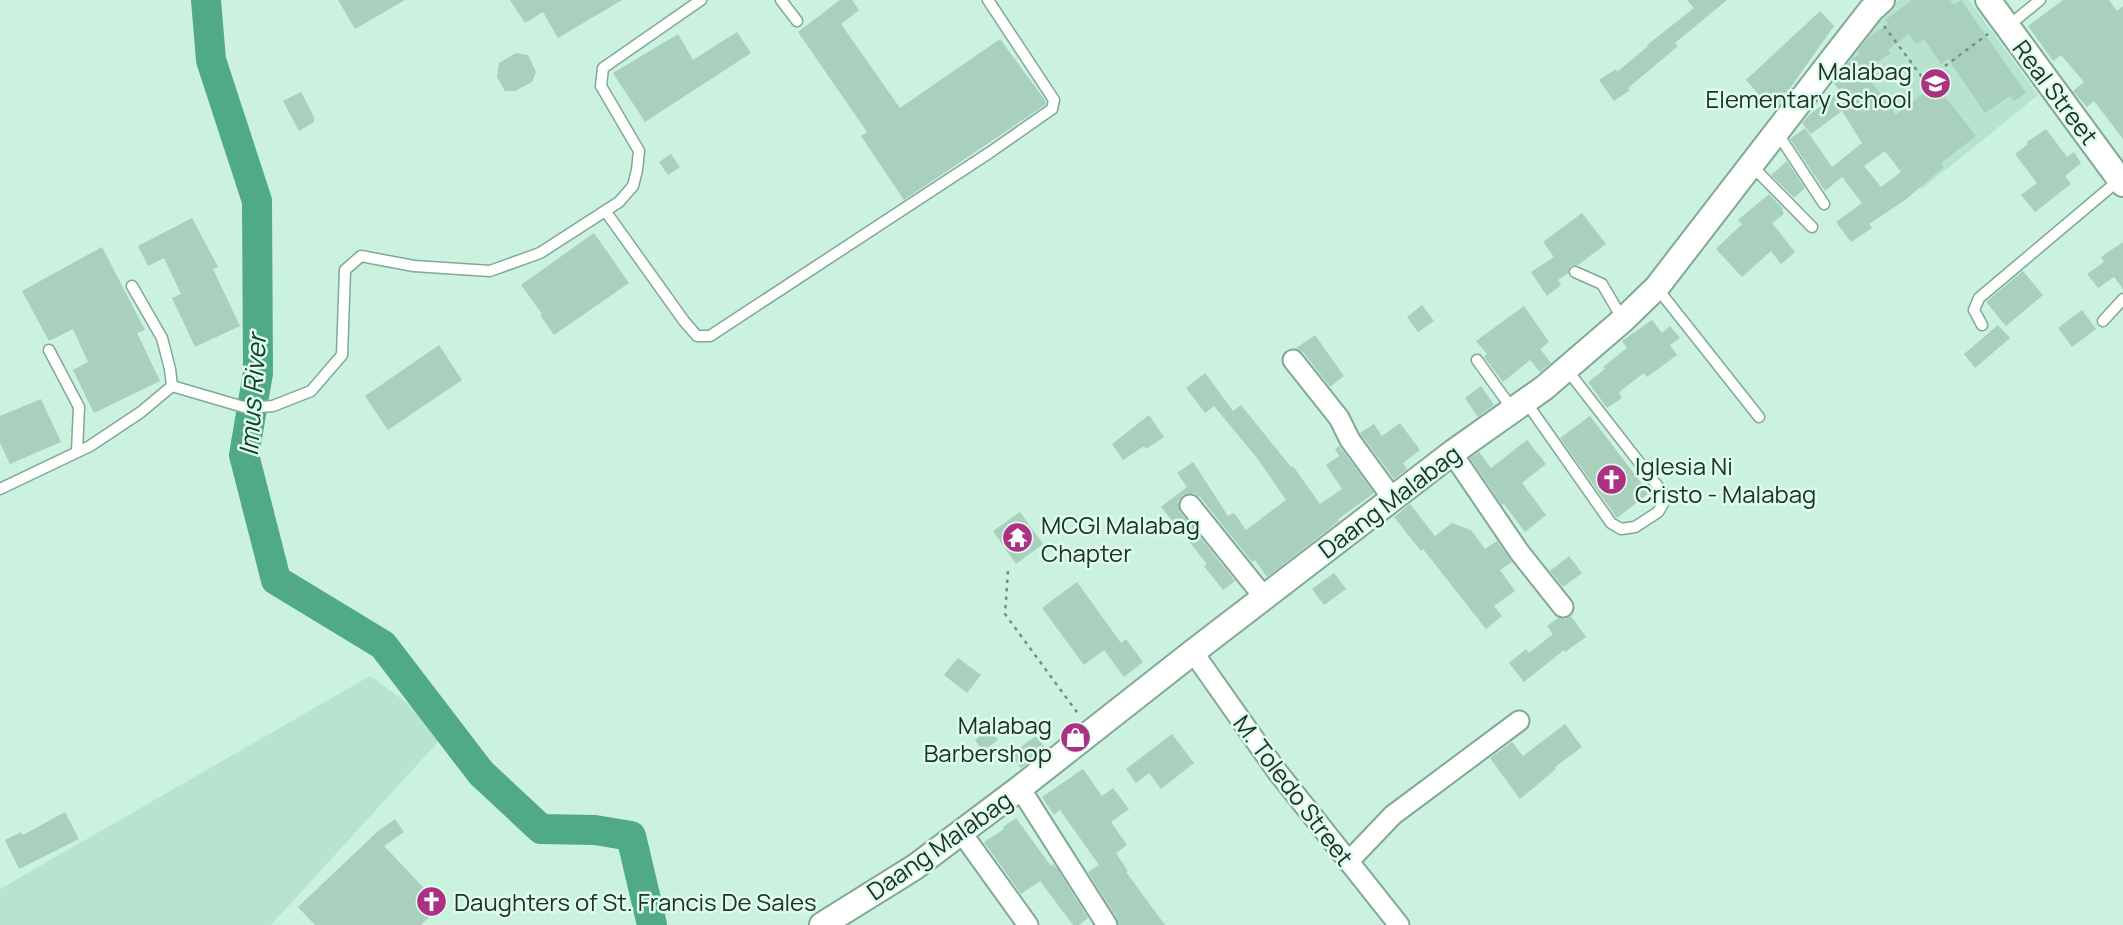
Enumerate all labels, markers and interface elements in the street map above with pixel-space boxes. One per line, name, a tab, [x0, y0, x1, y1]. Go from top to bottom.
street label: Real Street	[2006, 33, 2106, 151]
place label: Malabag Elementary School	[1706, 54, 1912, 115]
school or university icon: Malabag Elementary School	[1918, 67, 1952, 101]
water label: Imus River	[230, 329, 274, 457]
street label: Daang Malabag	[1311, 437, 1467, 565]
place label: Iglesia Ni Cristo - Malabag	[1635, 449, 1816, 510]
church icon: Iglesia Ni Cristo - Malabag	[1595, 462, 1629, 496]
place label: MCGI Malabag Chapter	[1041, 508, 1200, 569]
temple icon: MCGI Malabag Chapter	[1001, 521, 1035, 555]
place label: Malabag Barbershop	[924, 708, 1052, 769]
street label: M. Toledo Street	[1226, 708, 1362, 872]
shop icon: Malabag Barbershop	[1058, 721, 1092, 755]
street label: Daang Malabag	[860, 783, 1018, 907]
church icon: Daughters of St. Francis De Sales	[414, 884, 448, 918]
place label: Daughters of St. Francis De Sales	[454, 885, 817, 918]

